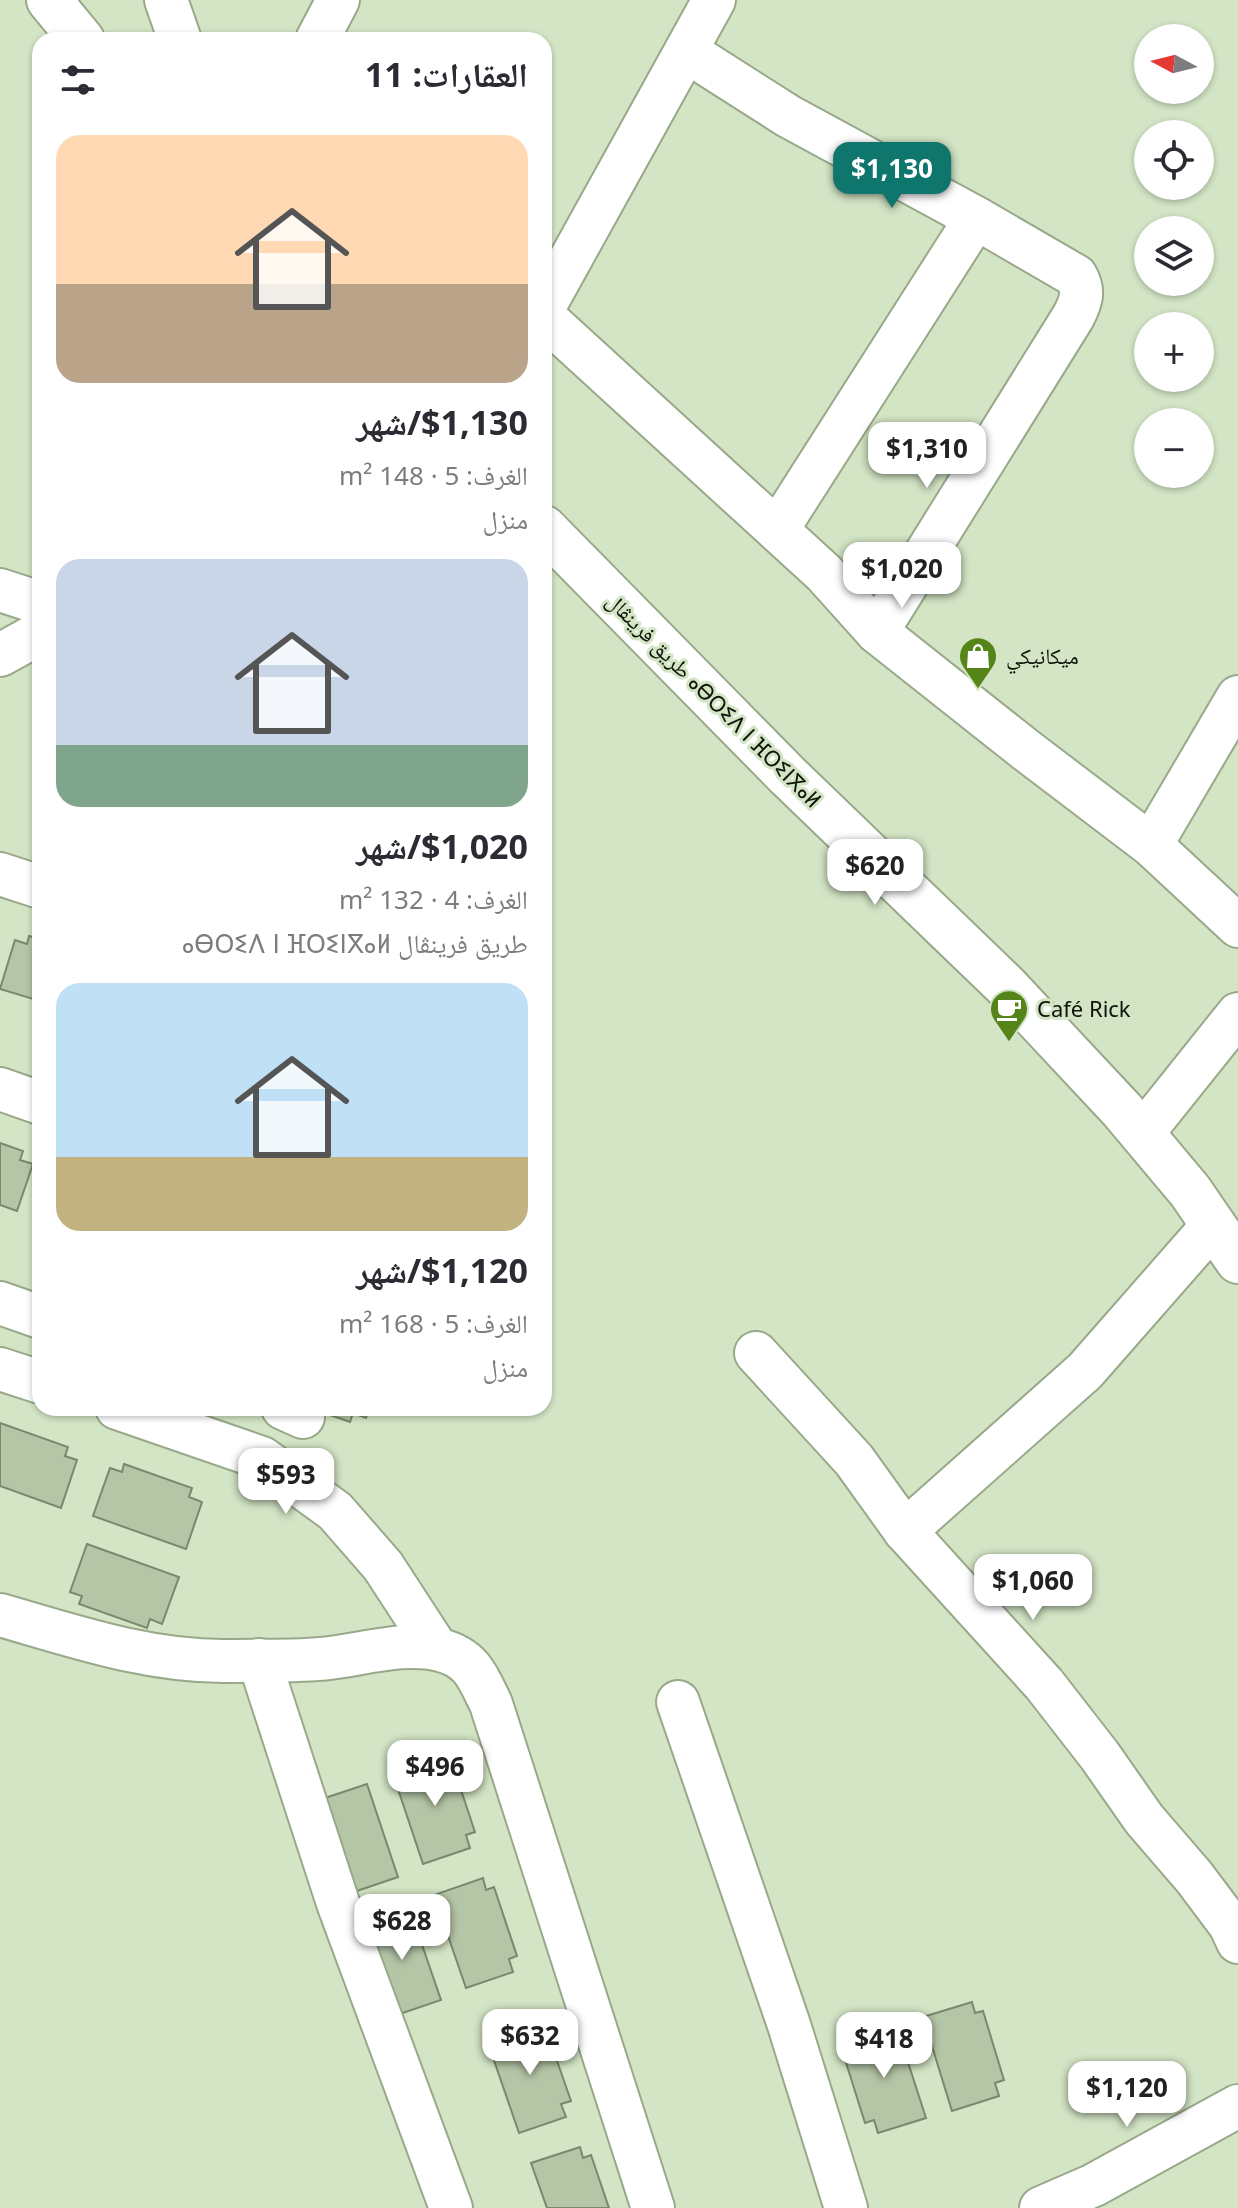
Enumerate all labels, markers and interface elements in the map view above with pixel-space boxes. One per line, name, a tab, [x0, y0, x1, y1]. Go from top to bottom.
north arrow	[1134, 24, 1214, 104]
map controls	[1134, 24, 1214, 488]
text: العقارات: 11	[365, 51, 528, 97]
icon: filters	[56, 58, 100, 102]
button: locate	[1134, 120, 1214, 200]
pin: $1,130	[827, 142, 957, 210]
text: $1,130	[851, 150, 933, 186]
icon: home	[220, 187, 364, 331]
button: layers	[1134, 216, 1214, 296]
button: +	[1134, 312, 1214, 392]
text: $1,130/شهر	[356, 399, 528, 445]
button: −	[1134, 408, 1214, 488]
pin: $1,310	[862, 422, 992, 490]
text: $1,310	[886, 430, 968, 466]
text: الغرف: 5 · 148 m²	[339, 457, 528, 493]
text: منزل	[483, 501, 528, 537]
pin: $1,020	[837, 542, 967, 610]
text: $1,020	[861, 550, 943, 586]
street label: طريق فرينڨال ⴰⴱⵔⵉⴷ ⵏ ⴼⵔⵉⵏⴳⴰⵍ	[601, 585, 829, 813]
icon: home	[220, 611, 364, 755]
shop icon: ميكانيكي	[957, 635, 999, 690]
place label: ميكانيكي	[1006, 640, 1079, 674]
text: $1,020/شهر	[356, 823, 528, 869]
pin: $620	[828, 839, 922, 907]
text: $620	[845, 847, 905, 883]
text: الغرف: 4 · 132 m²	[339, 881, 528, 917]
text: طريق فرينڨال ⴰⴱⵔⵉⴷ ⵏ ⴼⵔⵉⵏⴳⴰⵍ	[182, 925, 528, 961]
cafe icon: Café Rick	[988, 988, 1030, 1043]
place label: Café Rick	[1037, 993, 1131, 1023]
icon: home	[220, 1035, 364, 1179]
text: $1,120/شهر	[356, 1247, 528, 1293]
text: الغرف: 5 · 168 m²	[339, 1305, 528, 1341]
text: منزل	[483, 1349, 528, 1385]
pin: $593	[239, 1448, 333, 1516]
text: $593	[256, 1456, 316, 1492]
pin: $1,060	[968, 1554, 1098, 1622]
text: $1,060	[992, 1562, 1074, 1598]
pin: $496	[388, 1740, 482, 1808]
text: $496	[405, 1748, 465, 1784]
pin: $628	[355, 1894, 449, 1962]
text: $628	[372, 1902, 432, 1938]
pin: $632	[483, 2009, 577, 2077]
pin: $418	[837, 2012, 931, 2080]
text: $632	[500, 2017, 560, 2053]
text: $418	[854, 2020, 914, 2056]
pin: $1,120	[1062, 2061, 1192, 2129]
text: $1,120	[1086, 2069, 1168, 2105]

